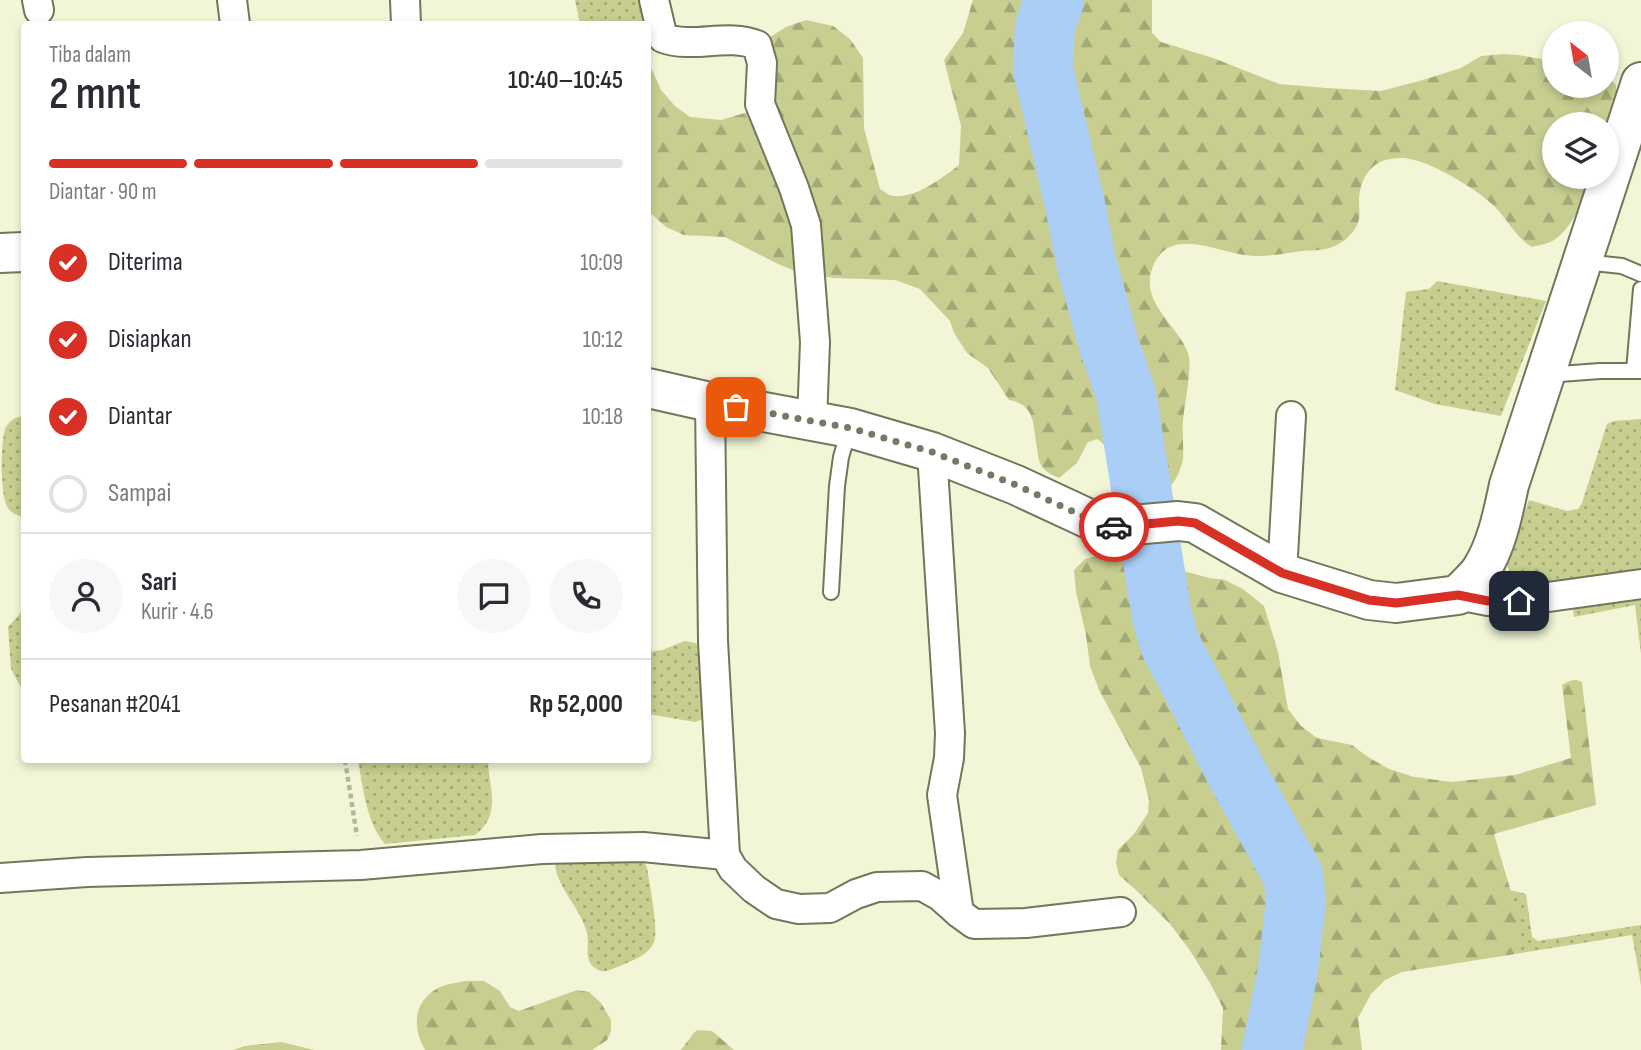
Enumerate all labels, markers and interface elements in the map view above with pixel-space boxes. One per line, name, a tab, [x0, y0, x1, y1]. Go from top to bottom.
north arrow	[1542, 21, 1619, 98]
map controls	[1542, 21, 1619, 189]
text: Tiba dalam	[49, 41, 131, 69]
text: 10:40–10:45	[508, 65, 623, 96]
text: 2 mnt	[49, 67, 141, 122]
button: layers	[1542, 112, 1619, 189]
text: Diantar · 90 m	[49, 178, 157, 206]
icon: check	[49, 244, 87, 282]
text: Diterima	[108, 247, 183, 278]
text: 10:09	[580, 249, 623, 277]
icon: check	[49, 321, 87, 359]
text: Disiapkan	[108, 324, 192, 355]
text: 10:12	[583, 326, 623, 354]
pin	[706, 377, 766, 437]
icon: bag	[717, 388, 755, 426]
icon: check	[49, 398, 87, 436]
text: Diantar	[108, 401, 172, 432]
text: 10:18	[582, 403, 623, 431]
text: Sampai	[108, 478, 171, 509]
courier	[1079, 492, 1149, 562]
icon: car	[1095, 508, 1133, 546]
button: person	[49, 559, 123, 633]
button: chat	[457, 559, 531, 633]
button: phone	[549, 559, 623, 633]
text: Sari	[141, 567, 177, 598]
pin	[1489, 571, 1549, 631]
icon: home	[1500, 582, 1538, 620]
text: Kurir · 4.6	[141, 598, 214, 626]
text: Pesanan #2041	[49, 689, 180, 720]
text: Rp 52,000	[529, 689, 623, 720]

